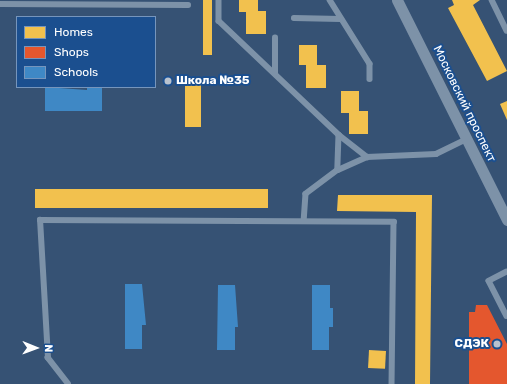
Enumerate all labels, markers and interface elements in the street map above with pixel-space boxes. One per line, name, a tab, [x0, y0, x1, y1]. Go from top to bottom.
legend	[16, 16, 156, 88]
text: Homes	[54, 25, 93, 39]
street label: Московский проспект	[430, 44, 498, 164]
text: Shops	[54, 45, 89, 59]
text: Schools	[54, 65, 98, 79]
place label: Школа №35	[176, 74, 250, 88]
marker: Школа №35	[163, 76, 173, 86]
north arrow	[16, 328, 56, 368]
place label: СДЭК	[454, 337, 489, 351]
marker: СДЭК	[492, 339, 502, 349]
text: N	[42, 344, 55, 352]

